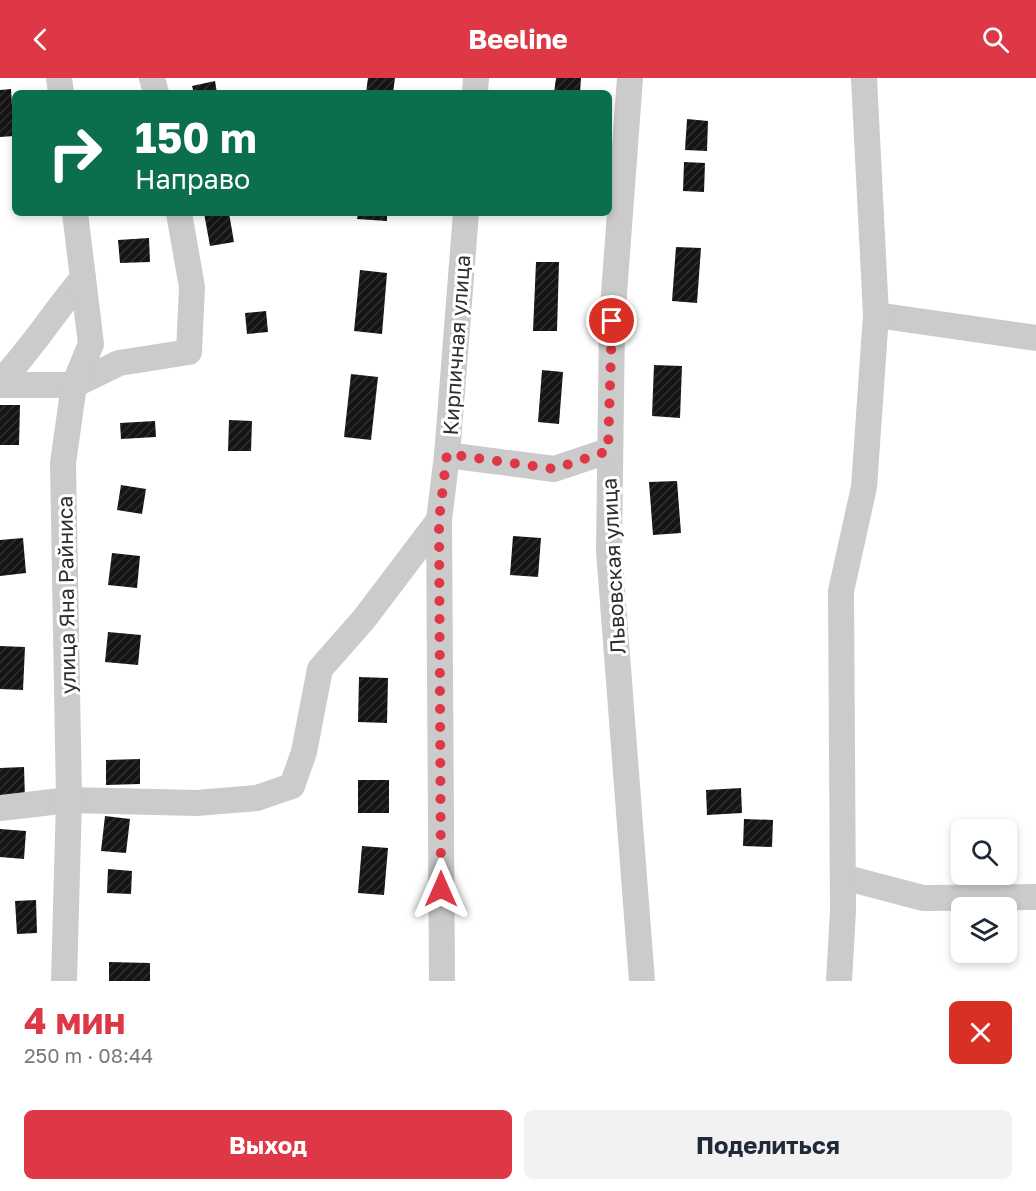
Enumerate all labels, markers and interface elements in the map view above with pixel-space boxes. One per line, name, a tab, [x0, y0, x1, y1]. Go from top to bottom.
icon: back	[24, 23, 57, 56]
text: Beeline	[468, 23, 568, 55]
icon: search	[979, 23, 1012, 56]
text: 150 m	[135, 112, 257, 162]
icon: right	[36, 114, 114, 192]
text: Направо	[135, 163, 250, 195]
street label: Кирпичная улица	[437, 254, 475, 436]
pin	[586, 295, 637, 346]
icon: arrive	[595, 304, 628, 337]
street label: Львовская улица	[595, 477, 631, 655]
street label: улица Яна Райниса	[51, 496, 81, 694]
map controls	[951, 819, 1017, 963]
button: search	[951, 819, 1017, 885]
position arrow	[409, 857, 473, 921]
button: layers	[951, 897, 1017, 963]
text: 4 мин	[24, 999, 125, 1042]
button: close	[949, 1001, 1012, 1064]
text: 250 m · 08:44	[24, 1043, 153, 1067]
button: Выход	[24, 1110, 512, 1179]
button: Поделиться	[524, 1110, 1012, 1179]

